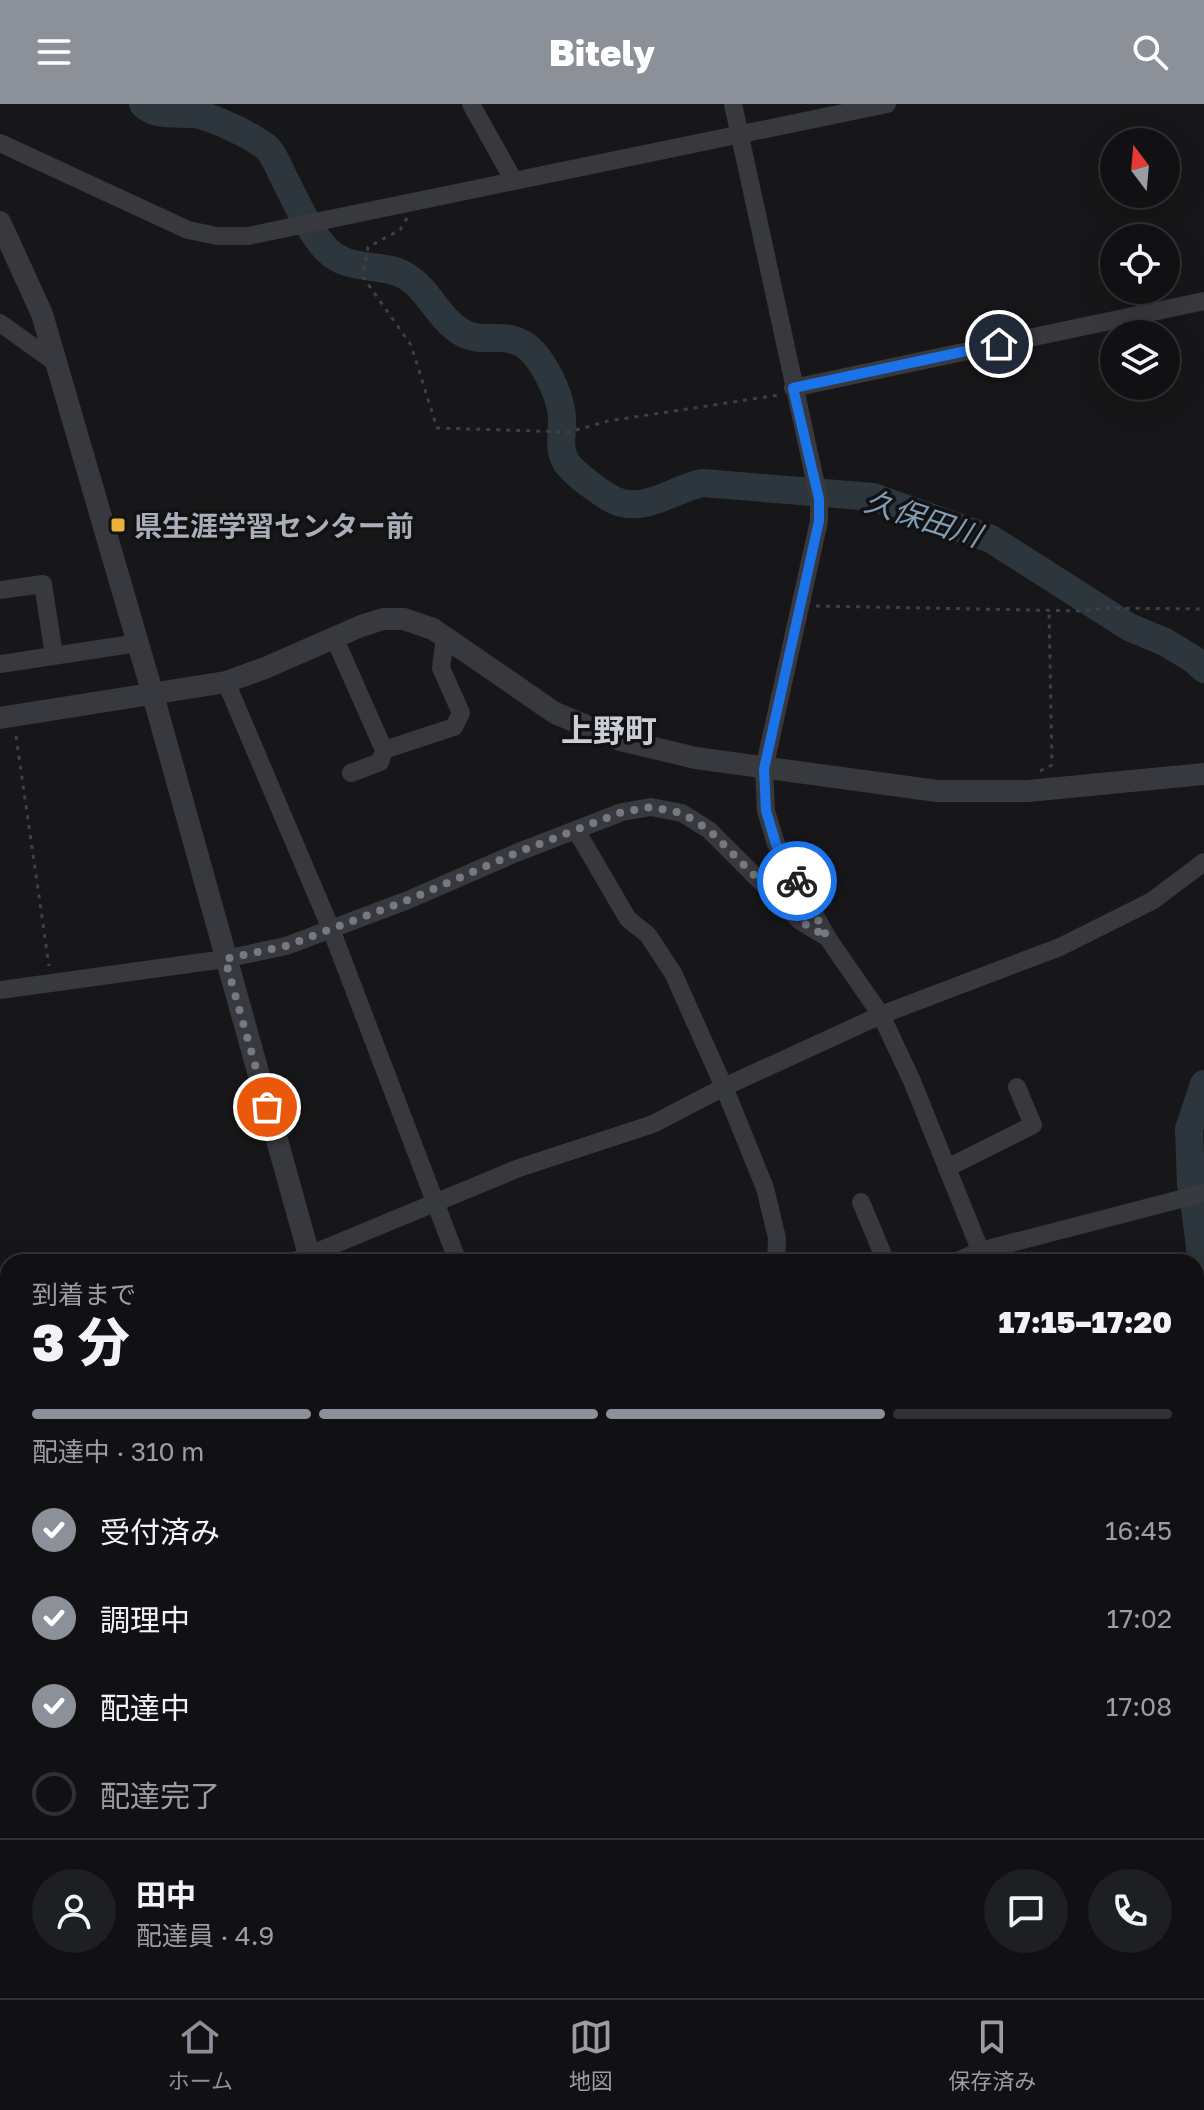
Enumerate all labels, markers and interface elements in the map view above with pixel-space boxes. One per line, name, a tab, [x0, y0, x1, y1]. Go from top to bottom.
icon: menu	[32, 30, 76, 74]
icon: search	[1128, 30, 1172, 74]
text: Bitely	[549, 31, 655, 74]
north arrow	[1100, 128, 1180, 208]
map controls	[1100, 128, 1180, 400]
button: locate	[1100, 224, 1180, 304]
pin	[965, 310, 1033, 378]
button: layers	[1100, 320, 1180, 400]
icon: home	[977, 322, 1021, 366]
water label: 久保田川	[860, 482, 988, 555]
place label: 県生涯学習センター前	[134, 509, 414, 542]
marker: 県生涯学習センター前	[109, 516, 127, 534]
district label: 上野町	[561, 711, 657, 749]
courier	[757, 841, 837, 921]
icon: bike	[775, 859, 819, 903]
pin	[233, 1073, 301, 1141]
icon: bag	[245, 1085, 289, 1129]
text: 到着まで	[32, 1279, 136, 1310]
text: 17:15–17:20	[999, 1304, 1172, 1340]
text: 3 分	[32, 1310, 130, 1372]
text: 配達中 · 310 m	[32, 1436, 204, 1467]
icon: check	[32, 1508, 76, 1552]
text: 受付済み	[100, 1514, 220, 1550]
text: 16:45	[1105, 1515, 1172, 1546]
icon: check	[32, 1596, 76, 1640]
text: 調理中	[100, 1602, 190, 1638]
text: 17:02	[1107, 1603, 1172, 1634]
icon: check	[32, 1684, 76, 1728]
text: 配達中	[100, 1690, 190, 1726]
text: 17:08	[1106, 1691, 1172, 1722]
text: 配達完了	[100, 1778, 220, 1814]
button: person	[32, 1869, 116, 1953]
button: chat	[984, 1869, 1068, 1953]
button: phone	[1088, 1869, 1172, 1953]
text: 田中	[136, 1877, 196, 1913]
text: 配達員 · 4.9	[136, 1920, 274, 1951]
tab: ホーム	[168, 2015, 233, 2095]
tab: 地図	[569, 2015, 613, 2095]
tab: 保存済み	[948, 2015, 1036, 2095]

